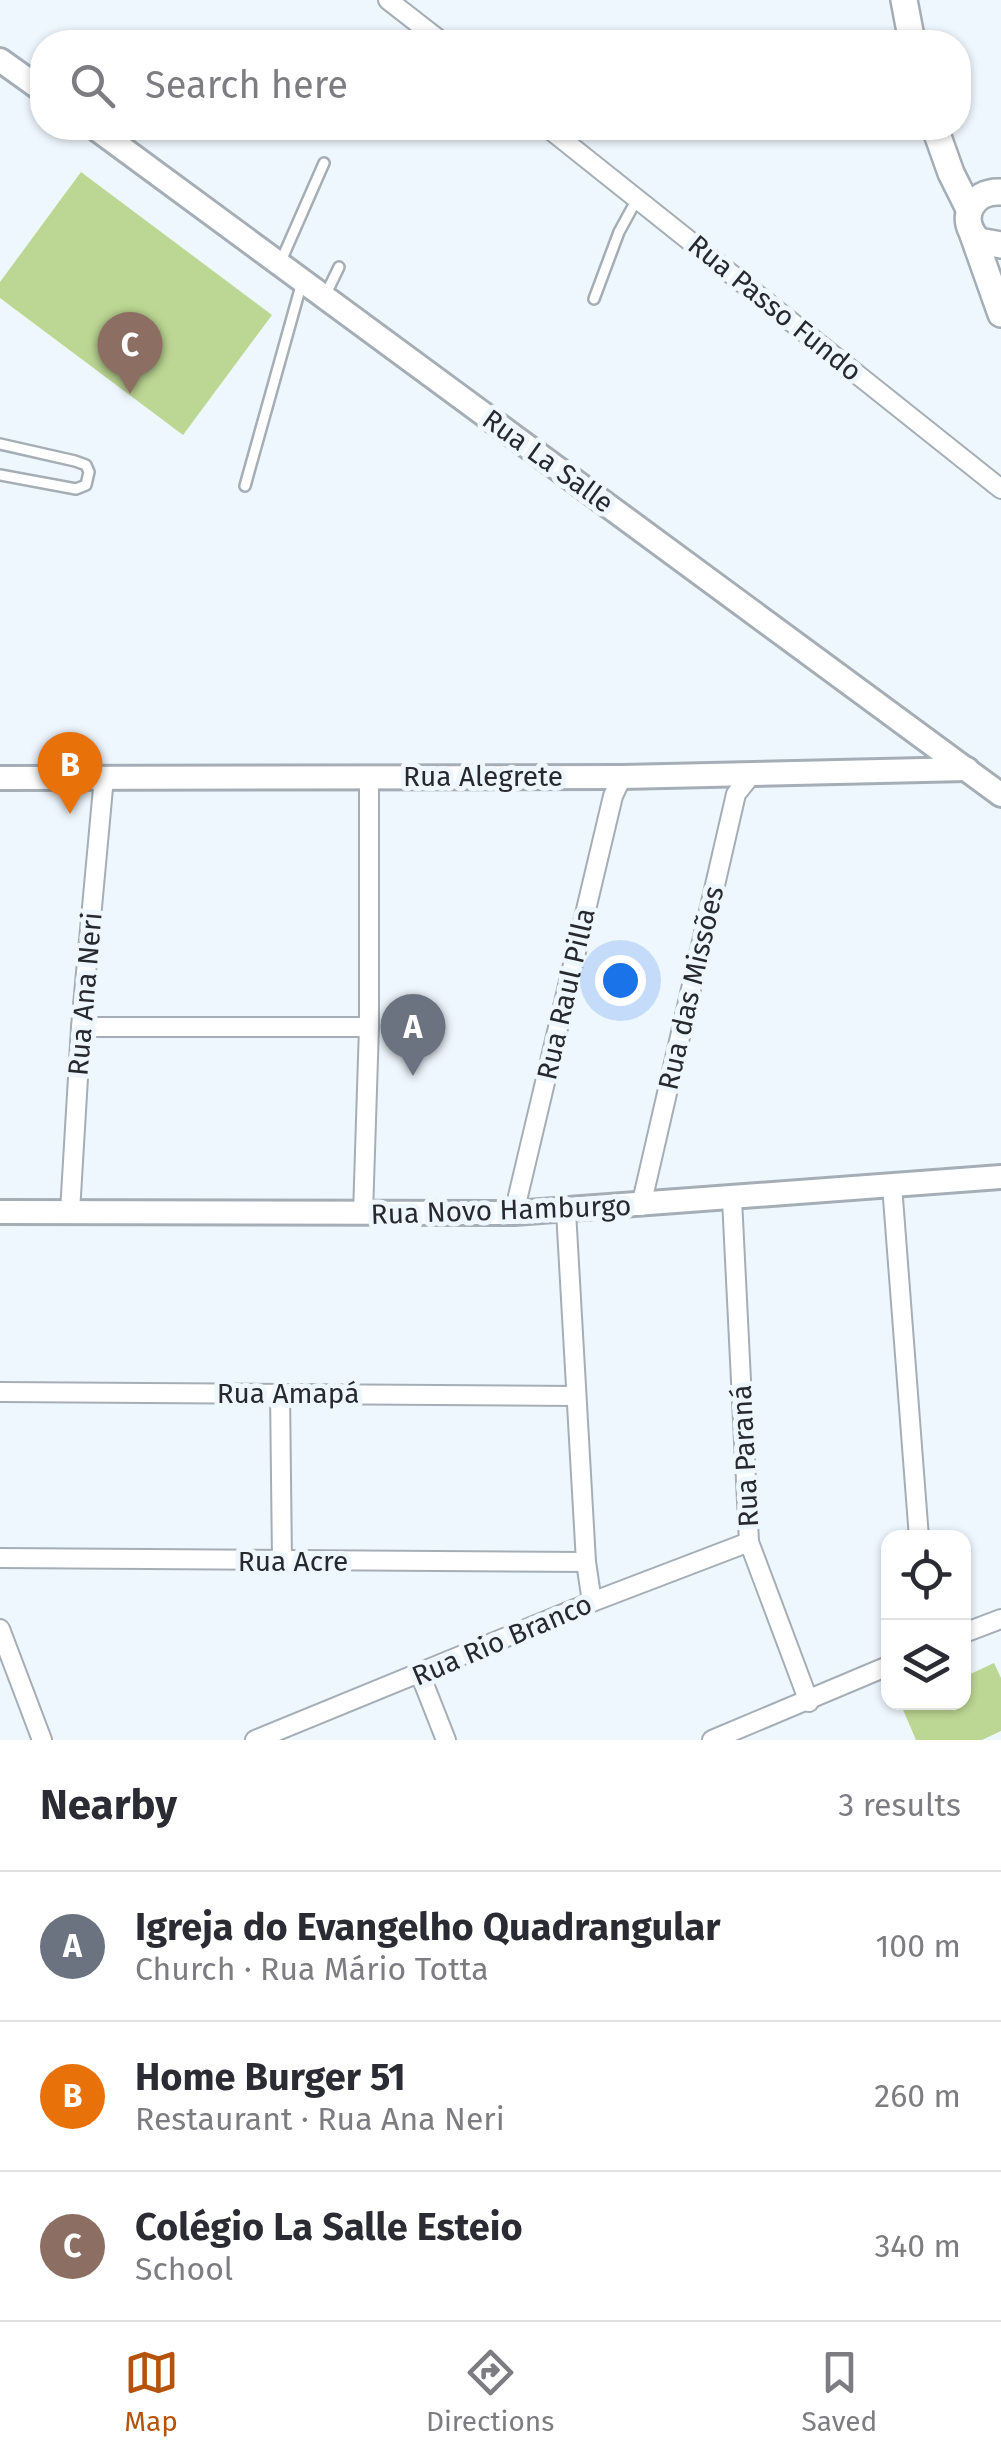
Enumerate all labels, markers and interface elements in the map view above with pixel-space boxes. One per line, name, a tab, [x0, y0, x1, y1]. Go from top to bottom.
search box	[30, 30, 971, 140]
icon: search	[65, 58, 120, 113]
text: Search here	[145, 62, 348, 108]
street label: Rua Passo Fundo	[682, 228, 868, 388]
pin: C	[98, 312, 162, 394]
street label: Rua La Salle	[476, 402, 620, 520]
pin: B	[38, 732, 102, 814]
street label: Rua Alegrete	[403, 760, 563, 793]
street label: Rua das Missões	[651, 883, 731, 1093]
street label: Rua Raul Pilla	[530, 905, 602, 1083]
street label: Rua Ana Neri	[61, 911, 109, 1077]
your location	[595, 955, 646, 1006]
pin: A	[380, 994, 446, 1076]
street label: Rua Novo Hamburgo	[370, 1189, 632, 1231]
street label: Rua Amapá	[217, 1377, 359, 1410]
street label: Rua Paraná	[725, 1384, 765, 1528]
map controls	[881, 1530, 971, 1710]
button: locate	[881, 1530, 971, 1620]
street label: Rua Acre	[238, 1545, 348, 1578]
street label: Rua Rio Branco	[407, 1587, 597, 1693]
button: layers	[881, 1620, 971, 1710]
text: Nearby	[40, 1780, 177, 1830]
text: 3 results	[838, 1786, 961, 1824]
text: Igreja do Evangelho Quadrangular	[135, 1904, 720, 1950]
text: A	[63, 1927, 82, 1965]
text: 100 m	[876, 1927, 961, 1965]
text: Church · Rua Mário Totta	[135, 1950, 489, 1988]
text: Home Burger 51	[135, 2054, 406, 2100]
text: B	[63, 2077, 82, 2115]
text: 260 m	[874, 2077, 961, 2115]
text: Restaurant · Rua Ana Neri	[135, 2100, 505, 2138]
text: Colégio La Salle Esteio	[135, 2204, 523, 2250]
text: C	[63, 2227, 82, 2265]
text: 340 m	[874, 2227, 961, 2265]
text: School	[135, 2250, 233, 2288]
tab: Map	[124, 2345, 179, 2438]
tab: Directions	[426, 2345, 554, 2438]
tab: Saved	[802, 2345, 877, 2438]

